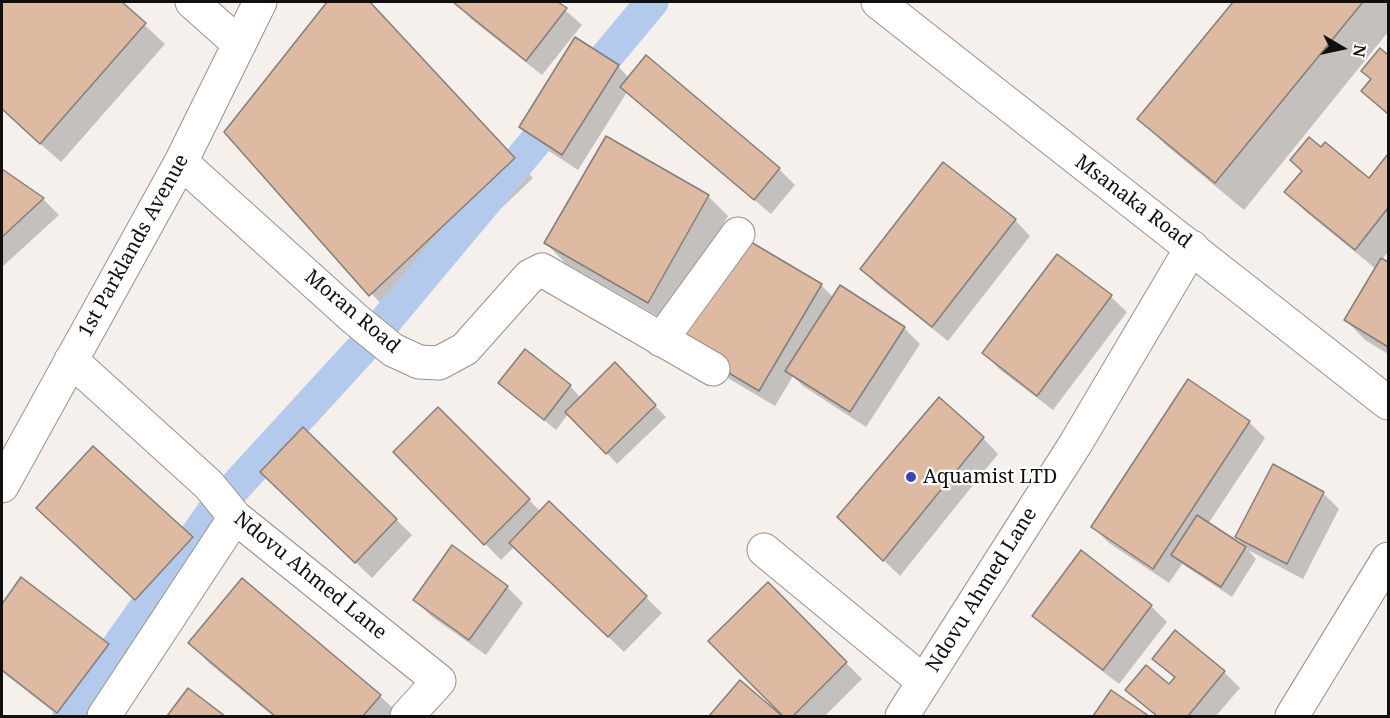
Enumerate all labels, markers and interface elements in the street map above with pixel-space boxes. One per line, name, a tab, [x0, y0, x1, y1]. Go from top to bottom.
north arrow	[1312, 18, 1372, 78]
text: N	[1348, 43, 1372, 59]
street label: 1st Parklands Avenue	[74, 150, 194, 342]
street label: Msanaka Road	[1070, 150, 1196, 254]
street label: Moran Road	[300, 265, 404, 359]
place label: Aquamist LTD	[923, 465, 1057, 489]
marker: Aquamist LTD	[904, 470, 918, 484]
street label: Ndovu Ahmed Lane	[922, 503, 1042, 677]
street label: Ndovu Ahmed Lane	[229, 507, 391, 645]

